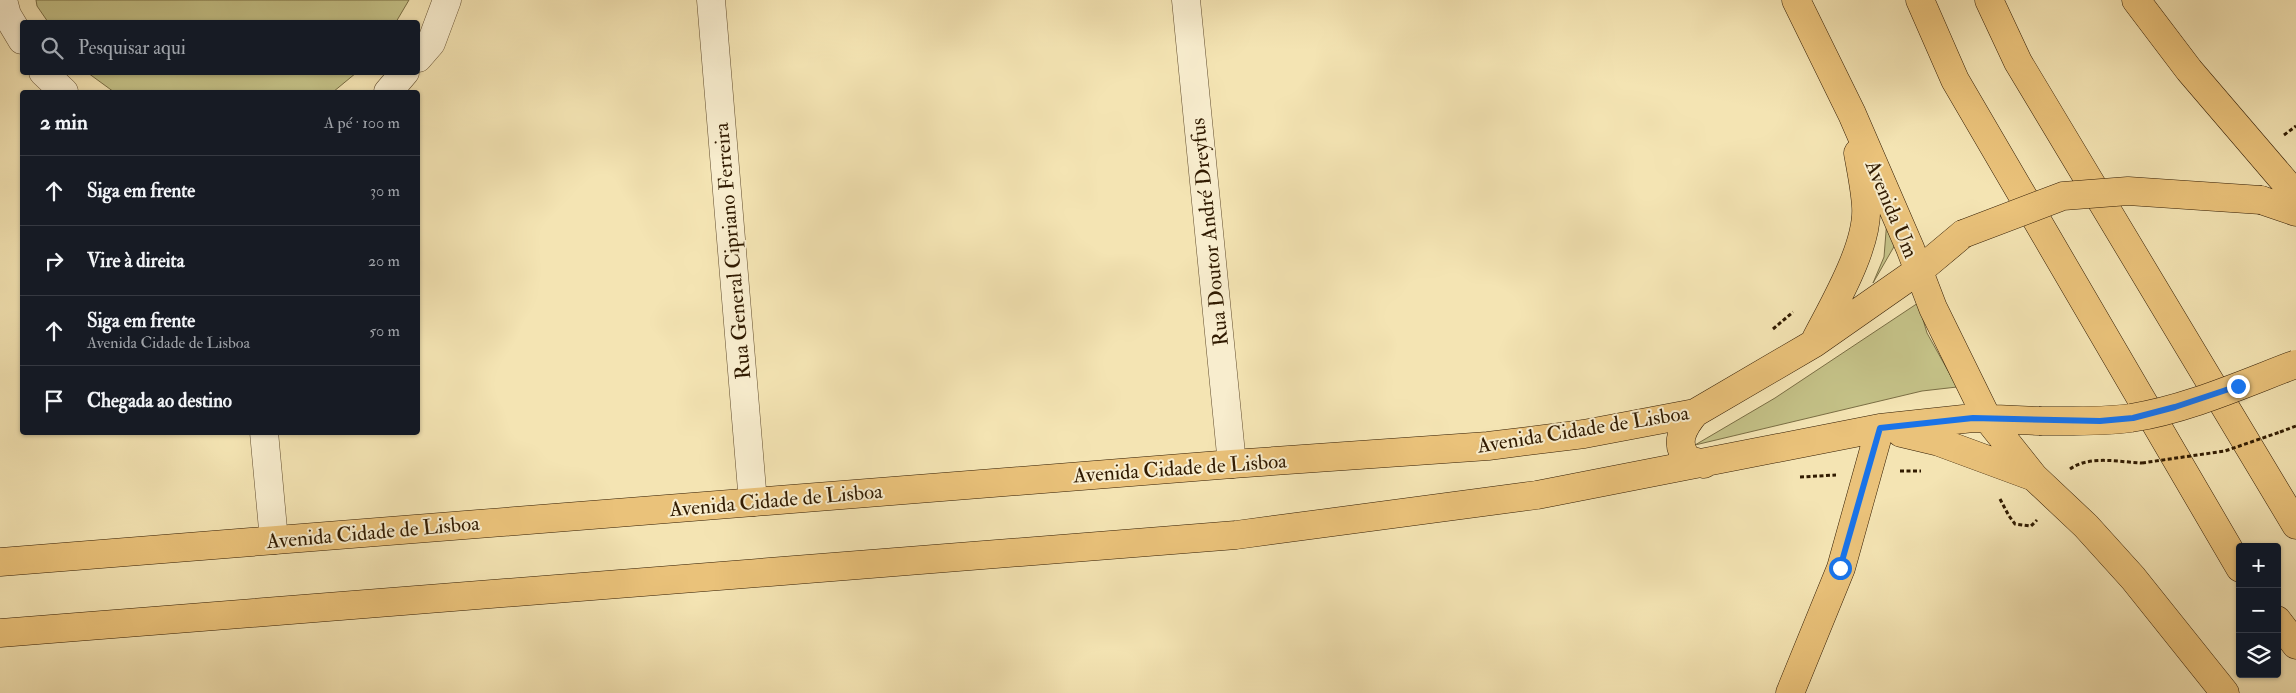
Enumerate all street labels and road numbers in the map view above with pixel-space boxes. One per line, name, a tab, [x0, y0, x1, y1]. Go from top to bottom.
street label: Rua Doutor André Dreyfus	[1184, 117, 1235, 347]
street label: Rua General Cipriano Ferreira	[708, 121, 757, 380]
street label: Avenida Um	[1858, 155, 1924, 262]
street label: Avenida Cidade de Lisboa	[1474, 399, 1691, 460]
street label: Avenida Cidade de Lisboa	[1071, 448, 1288, 489]
street label: Avenida Cidade de Lisboa	[667, 478, 884, 523]
street label: Avenida Cidade de Lisboa	[264, 510, 481, 555]

